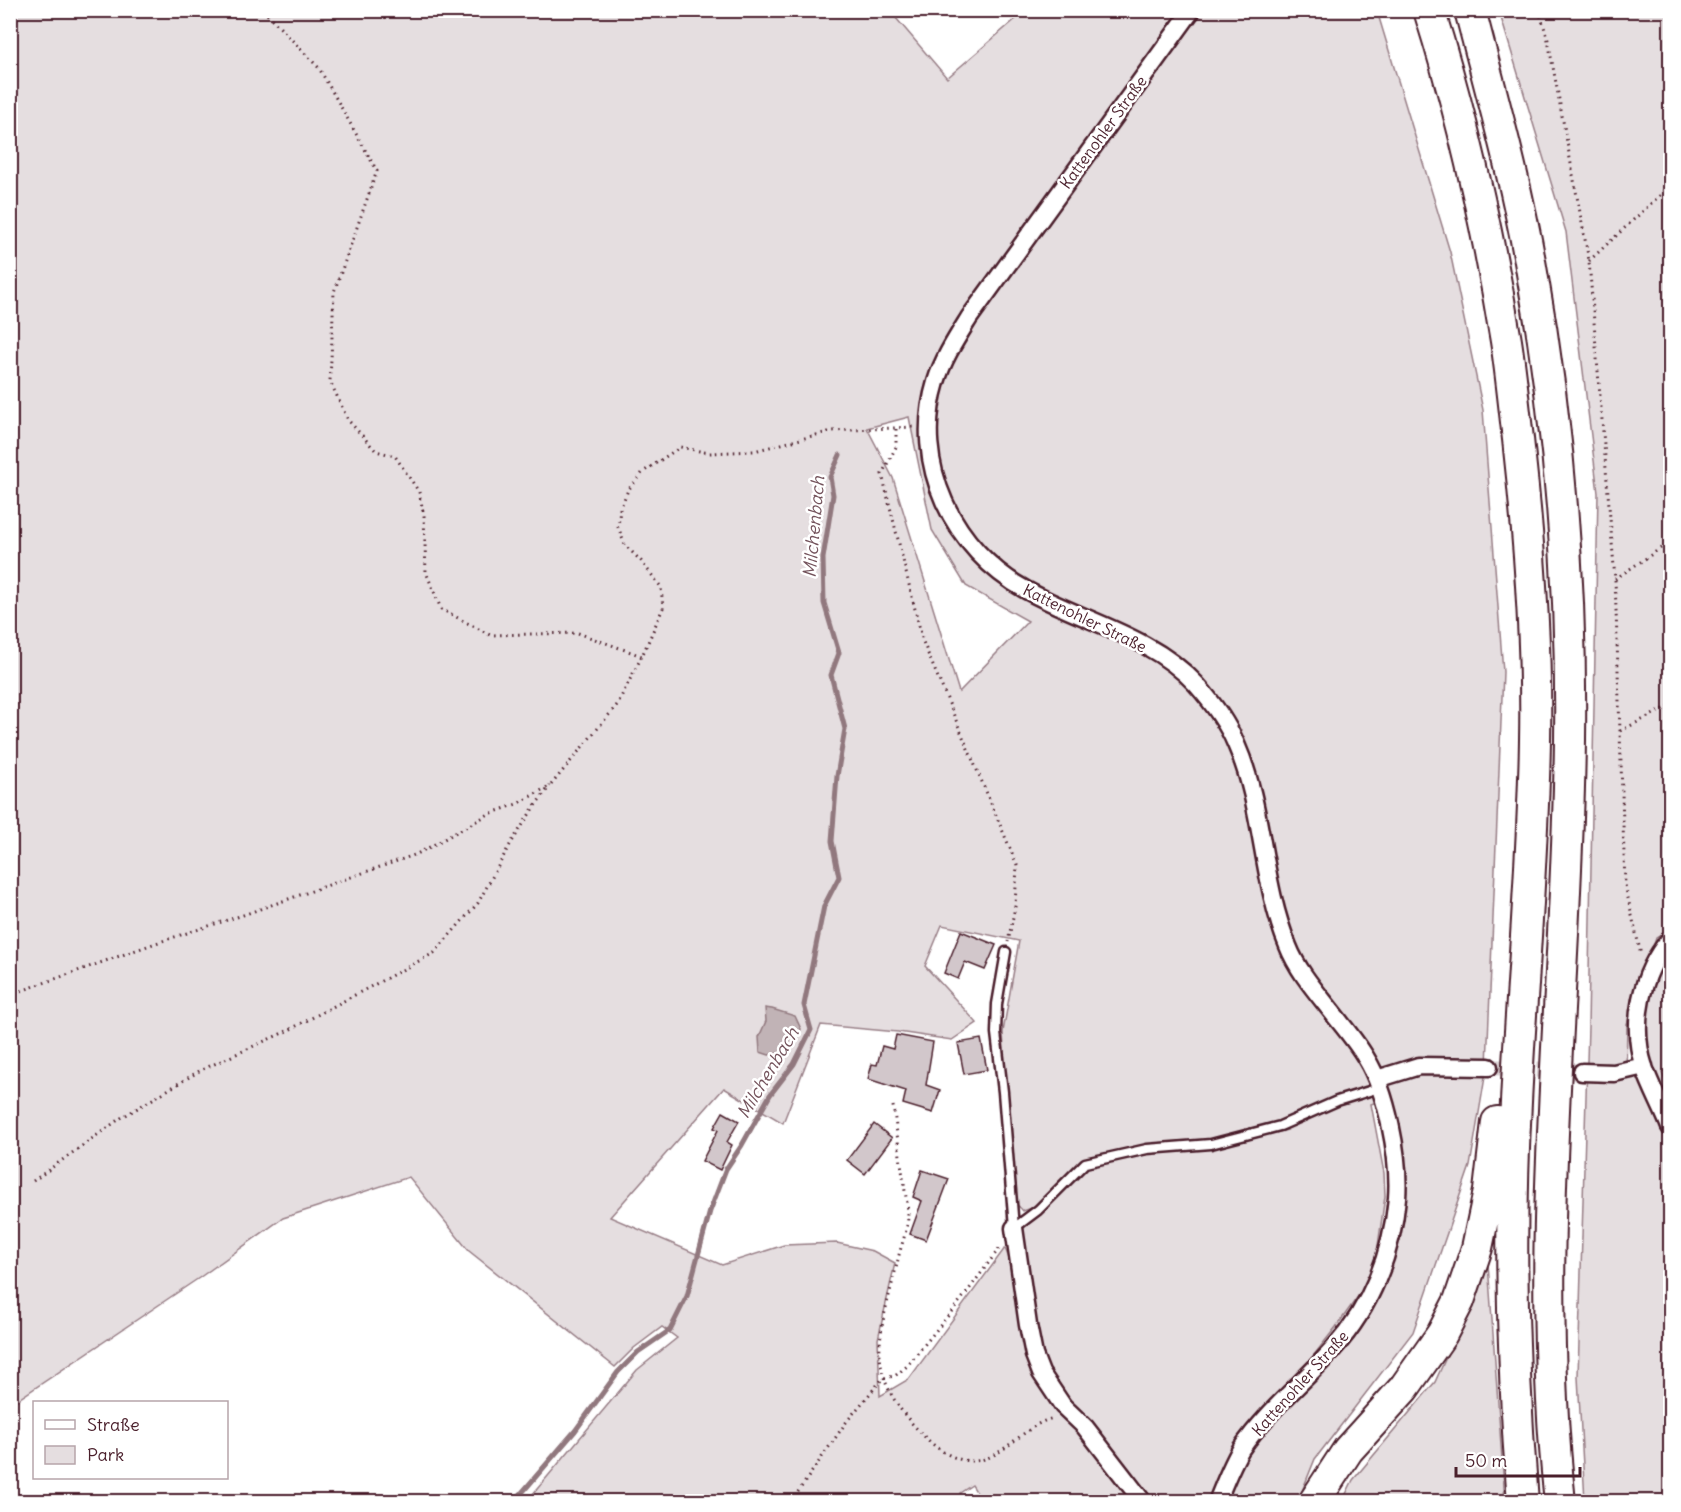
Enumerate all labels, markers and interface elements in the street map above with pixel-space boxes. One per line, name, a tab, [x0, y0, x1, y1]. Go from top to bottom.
street label: Kattenohler Straße	[1055, 72, 1151, 192]
water label: Milchenbach	[798, 475, 829, 579]
street label: Kattenohler Straße	[1020, 579, 1150, 657]
water label: Milchenbach	[731, 1023, 804, 1122]
street label: Kattenohler Straße	[1247, 1326, 1353, 1440]
legend	[33, 1401, 228, 1479]
text: Straße	[87, 1413, 140, 1436]
scale bar	[1456, 1440, 1580, 1478]
text: Park	[87, 1443, 124, 1466]
text: 50 m	[1465, 1449, 1507, 1472]

